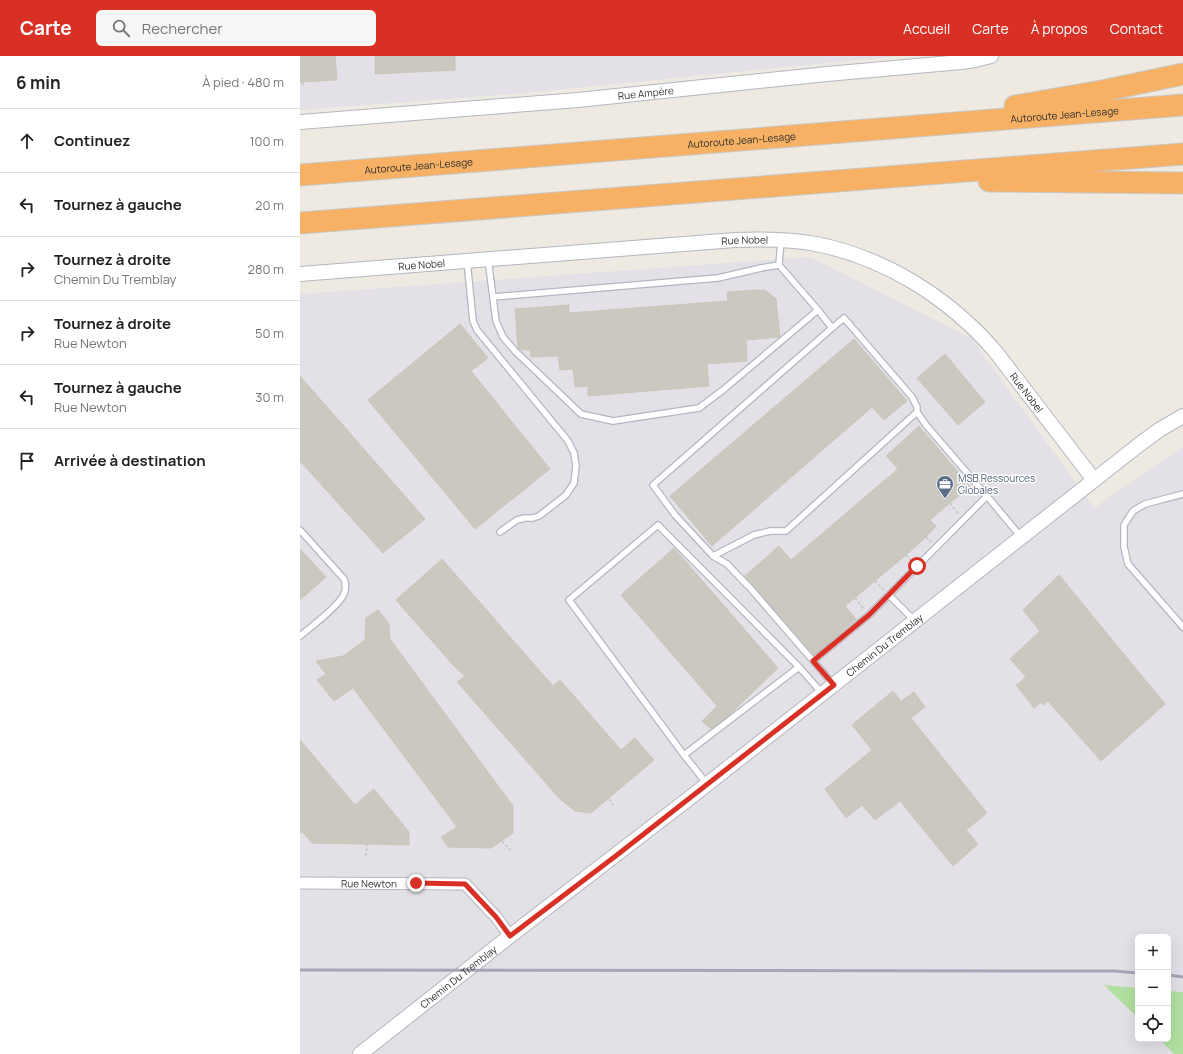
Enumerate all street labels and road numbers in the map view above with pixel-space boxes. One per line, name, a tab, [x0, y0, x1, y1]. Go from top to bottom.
street label: Rue Ampère	[617, 83, 675, 103]
street label: Autoroute Jean-Lesage	[1010, 103, 1120, 126]
street label: Autoroute Jean-Lesage	[687, 129, 797, 151]
street label: Autoroute Jean-Lesage	[364, 154, 474, 177]
street label: Rue Nobel	[721, 232, 768, 248]
street label: Rue Nobel	[398, 256, 446, 273]
street label: Rue Nobel	[1007, 369, 1047, 415]
street label: Chemin Du Tremblay	[843, 610, 926, 680]
street label: Rue Newton	[341, 876, 397, 891]
street label: Chemin Du Tremblay	[417, 942, 500, 1011]

